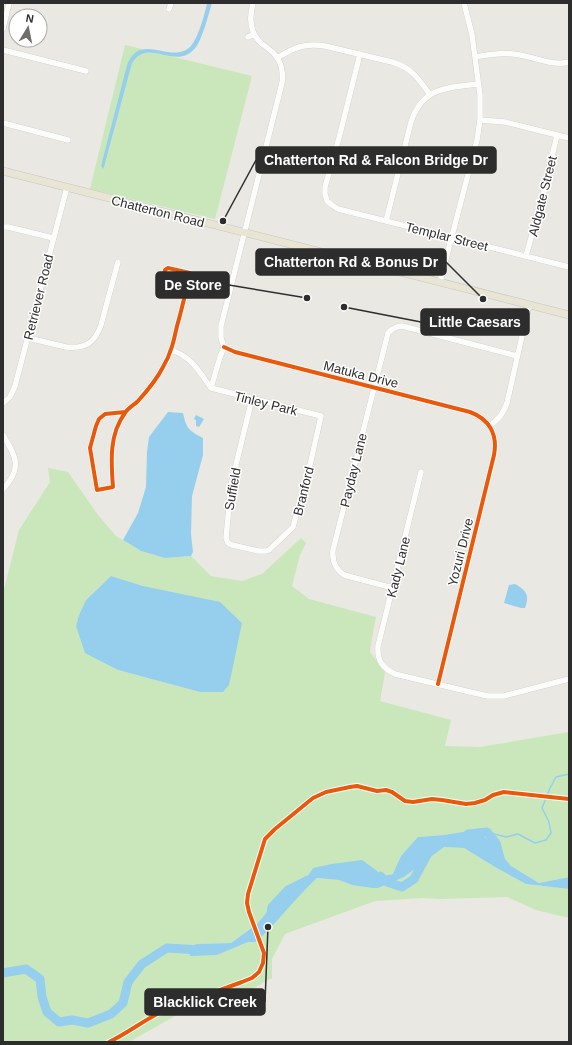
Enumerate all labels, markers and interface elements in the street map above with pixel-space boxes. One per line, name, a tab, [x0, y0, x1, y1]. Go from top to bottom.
north arrow	[8, 8, 48, 48]
text: N	[25, 12, 35, 25]
callout: Chatterton Rd & Falcon Bridge Dr	[256, 147, 496, 173]
text: Chatterton Rd & Falcon Bridge Dr	[264, 152, 489, 168]
street label: Aldgate Street	[525, 154, 560, 238]
street label: Chatterton Road	[110, 193, 206, 230]
street label: Templar Street	[404, 219, 490, 254]
callout: Chatterton Rd & Bonus Dr	[256, 249, 446, 275]
street label: Retriever Road	[21, 253, 56, 341]
text: Chatterton Rd & Bonus Dr	[264, 254, 439, 270]
callout: De Store	[156, 272, 229, 298]
text: De Store	[164, 277, 222, 293]
callout: Little Caesars	[421, 309, 529, 335]
text: Little Caesars	[429, 314, 521, 330]
street label: Matuka Drive	[322, 358, 400, 391]
street label: Tinley Park	[233, 388, 299, 419]
street label: Payday Lane	[337, 431, 370, 509]
street label: Branford	[290, 465, 317, 517]
street label: Suffield	[221, 467, 244, 512]
street label: Yozuri Drive	[445, 517, 476, 588]
street label: Kady Lane	[384, 535, 413, 599]
callout: Blacklick Creek	[145, 989, 265, 1015]
text: Blacklick Creek	[153, 994, 257, 1010]

